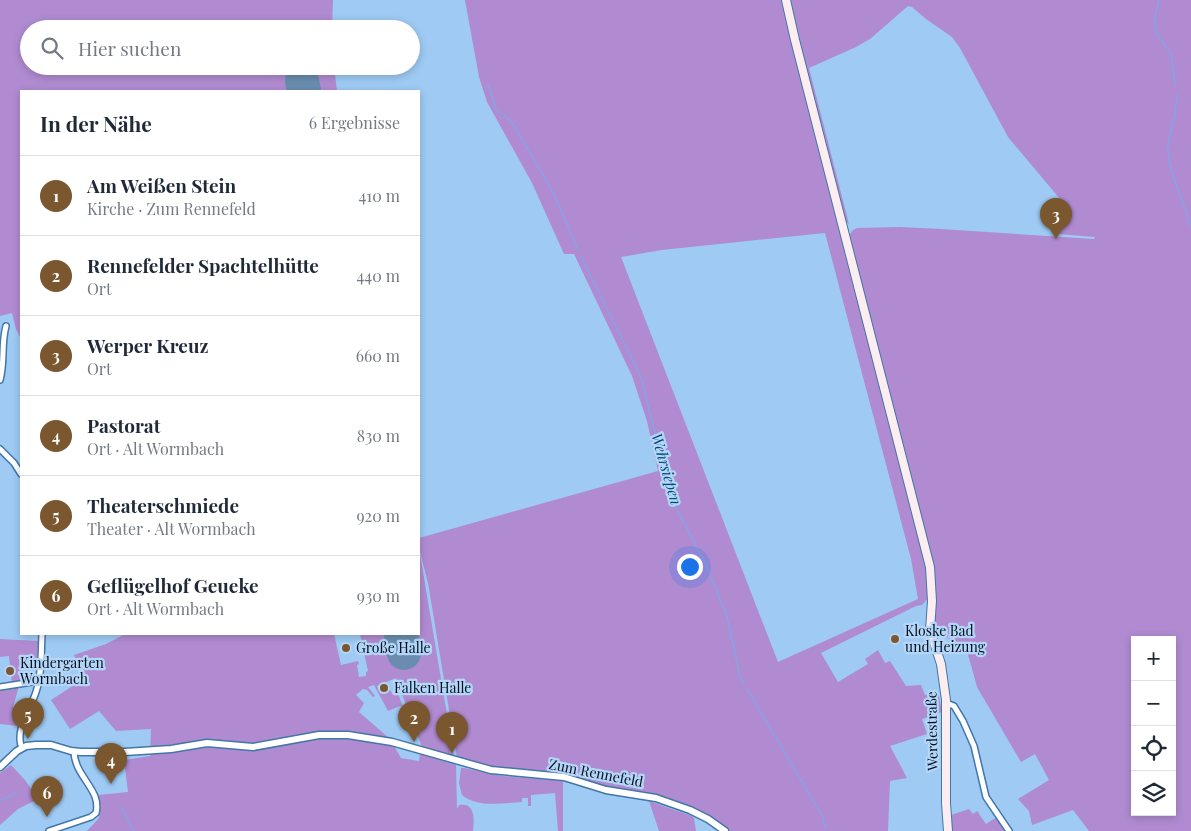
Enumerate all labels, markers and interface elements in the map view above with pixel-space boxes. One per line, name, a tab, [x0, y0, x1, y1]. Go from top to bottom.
search box	[20, 20, 420, 75]
icon: search	[38, 34, 66, 62]
text: Hier suchen	[78, 35, 181, 61]
text: In der Nähe	[40, 109, 152, 137]
text: 6 Ergebnisse	[309, 112, 400, 133]
text: Am Weißen Stein	[87, 172, 236, 198]
text: 1	[53, 185, 59, 206]
text: 410 m	[358, 185, 400, 206]
text: Kirche · Zum Rennefeld	[87, 198, 256, 219]
pin: 3	[1040, 198, 1072, 239]
text: Rennefelder Spachtelhütte	[87, 252, 319, 278]
text: 2	[52, 265, 60, 286]
text: 440 m	[356, 265, 400, 286]
text: Ort	[87, 278, 112, 299]
text: Werper Kreuz	[87, 332, 208, 358]
text: 3	[52, 345, 60, 366]
text: 660 m	[356, 345, 400, 366]
text: Ort	[87, 358, 112, 379]
text: Pastorat	[87, 412, 160, 438]
text: 4	[52, 425, 60, 446]
text: 830 m	[357, 425, 400, 446]
water label: Wehrsiepen	[647, 431, 687, 507]
text: Ort · Alt Wormbach	[87, 438, 224, 459]
text: Theaterschmiede	[87, 492, 239, 518]
text: 5	[52, 505, 60, 526]
text: 920 m	[356, 505, 400, 526]
text: Theater · Alt Wormbach	[87, 518, 256, 539]
your location	[677, 554, 703, 580]
text: Geflügelhof Geueke	[87, 572, 259, 598]
text: 6	[52, 585, 60, 606]
text: 930 m	[357, 585, 400, 606]
text: Ort · Alt Wormbach	[87, 598, 224, 619]
place label: Kloske Bad und Heizung	[905, 621, 986, 656]
marker: Kloske Bad und Heizung	[889, 633, 901, 645]
map controls	[1131, 636, 1176, 816]
button: +	[1131, 636, 1176, 681]
place label: Große Halle	[356, 638, 431, 657]
marker: Große Halle	[340, 642, 352, 654]
place label: Kindergarten Wormbach	[19, 653, 105, 688]
marker: Kindergarten Wormbach	[4, 665, 16, 677]
place label: Falken Halle	[394, 678, 471, 697]
button: −	[1131, 681, 1176, 726]
marker: Falken Halle	[378, 682, 390, 694]
street label: Werdestraße	[921, 691, 942, 772]
pin: 5	[12, 698, 44, 739]
pin: 2	[398, 701, 430, 742]
pin: 1	[436, 712, 468, 753]
button: locate	[1131, 726, 1176, 771]
pin: 4	[95, 743, 127, 784]
street label: Zum Rennefeld	[547, 754, 645, 791]
button: layers	[1131, 771, 1176, 816]
pin: 6	[31, 776, 63, 817]

